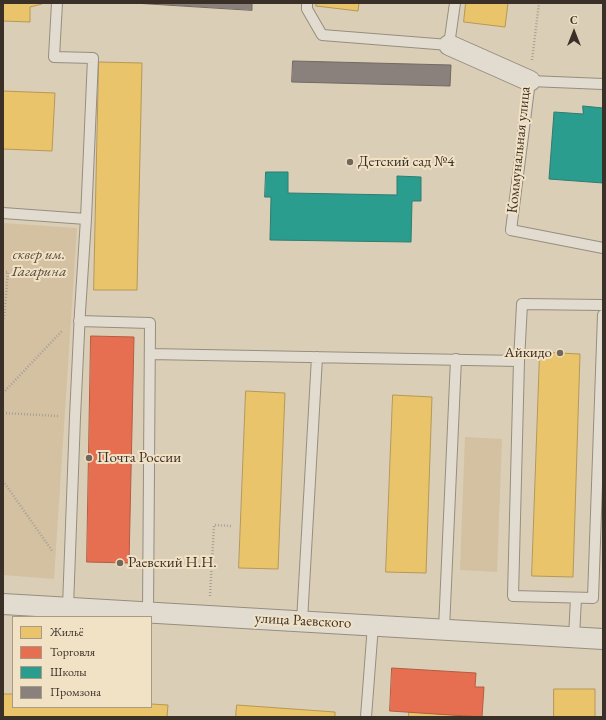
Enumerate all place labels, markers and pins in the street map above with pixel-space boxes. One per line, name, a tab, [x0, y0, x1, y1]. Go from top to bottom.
place label: Детский сад №4	[358, 153, 454, 171]
marker: Детский сад №4	[345, 157, 355, 167]
place label: Айкидо	[504, 344, 552, 362]
marker: Айкидо	[555, 348, 565, 358]
place label: Почта России	[97, 449, 181, 467]
marker: Почта России	[84, 453, 94, 463]
place label: Раевский Н.Н.	[128, 554, 217, 572]
marker: Раевский Н.Н.	[115, 558, 125, 568]

